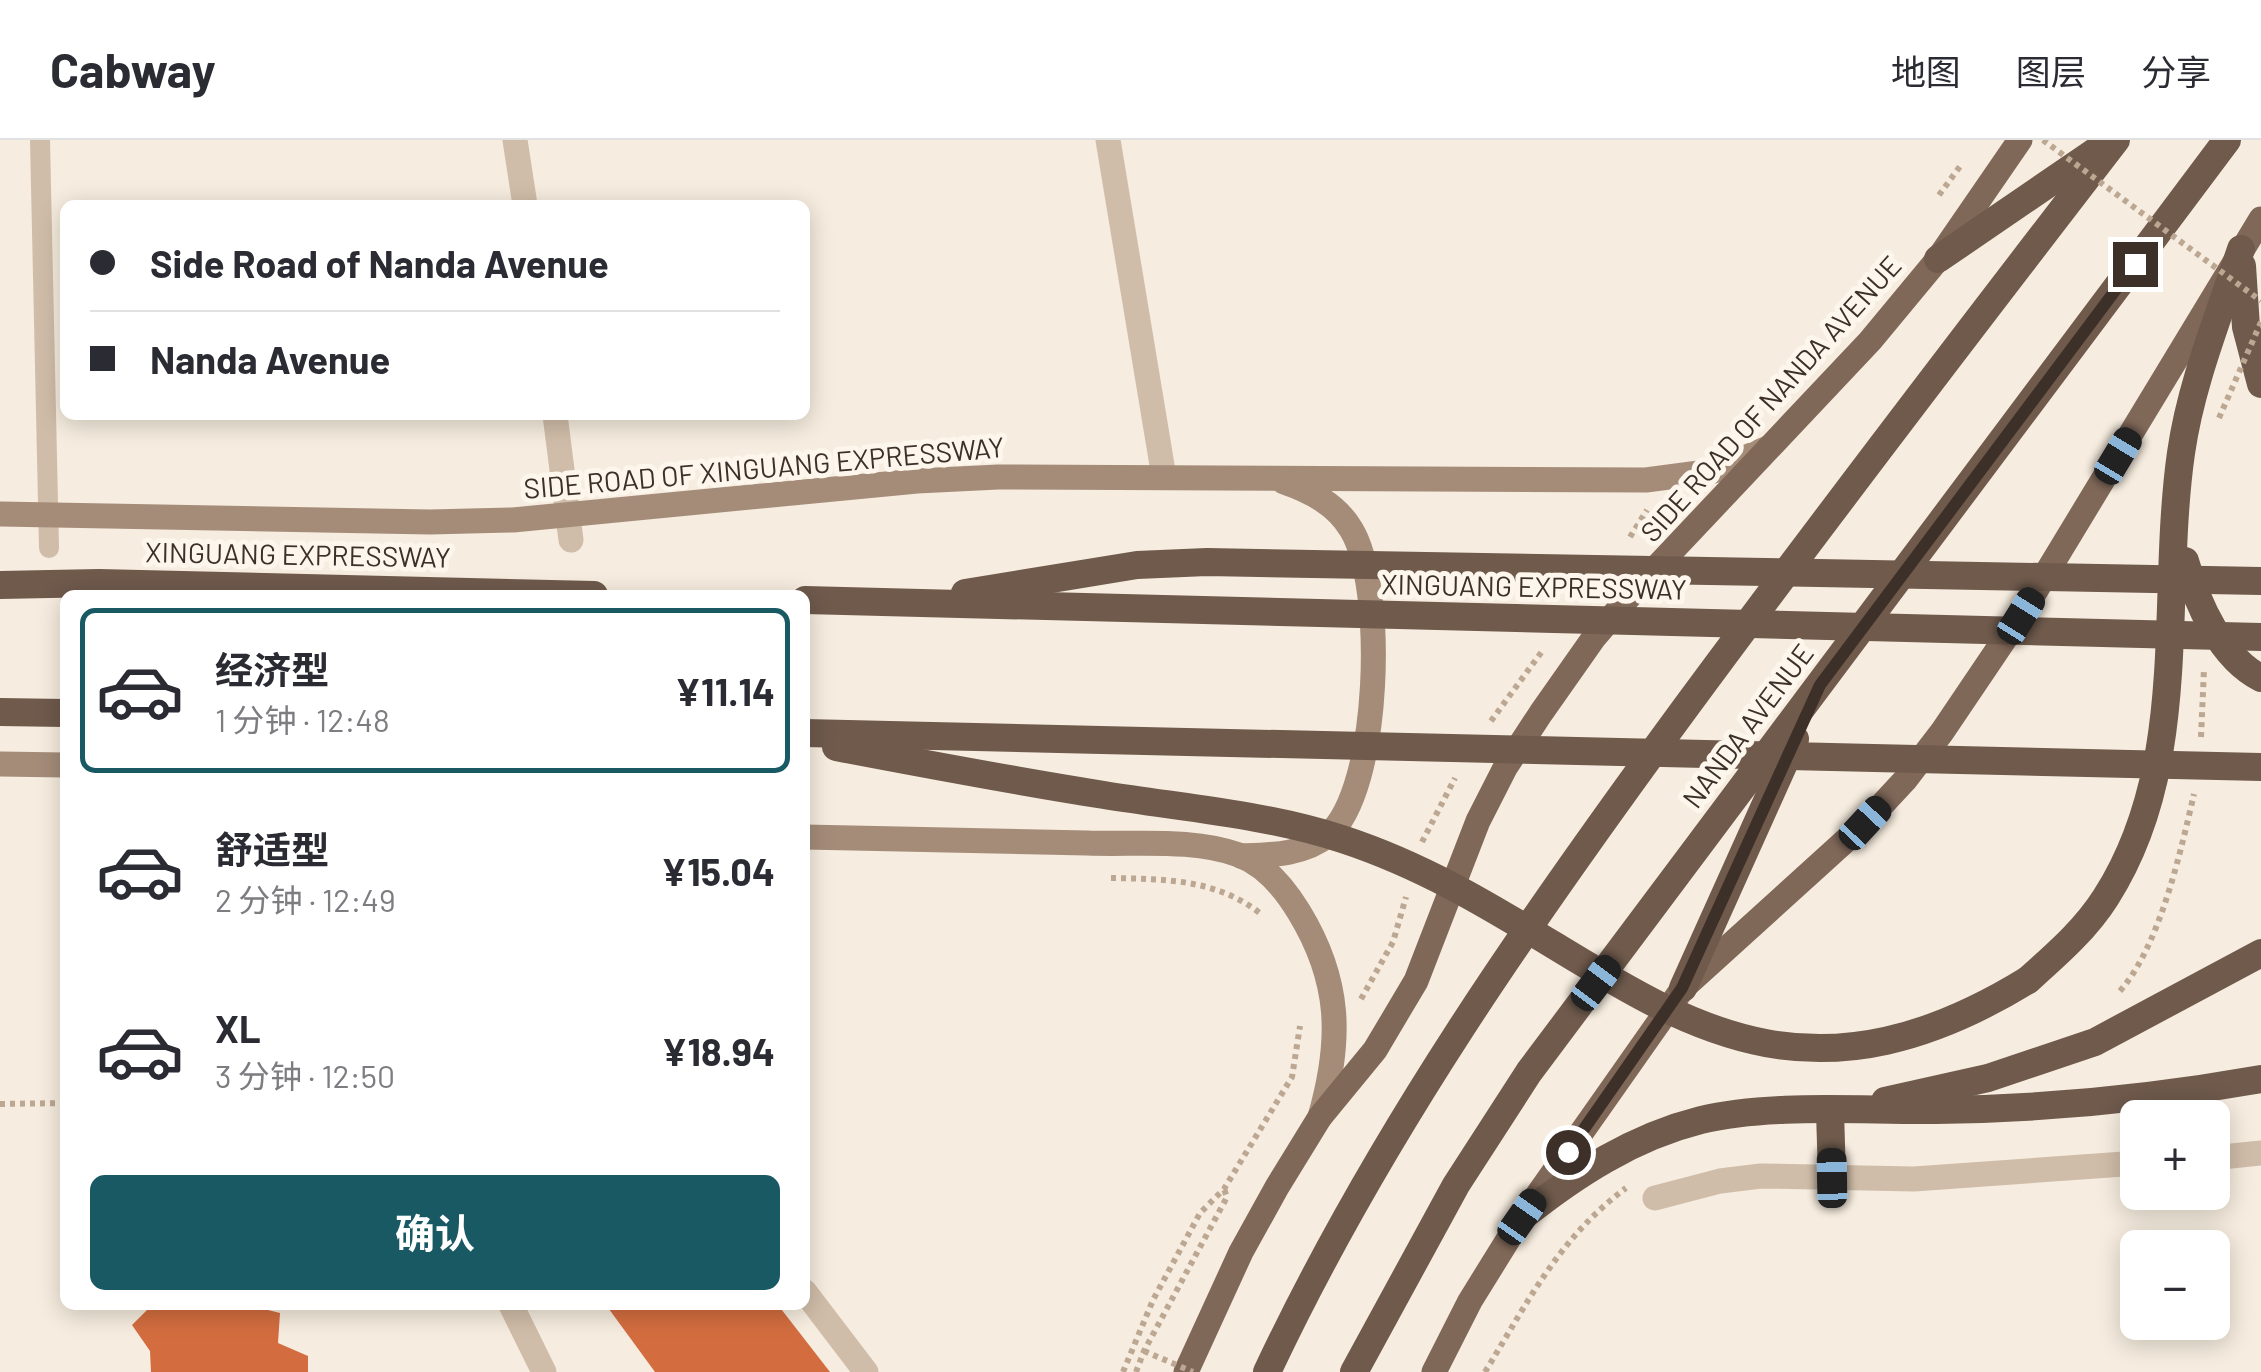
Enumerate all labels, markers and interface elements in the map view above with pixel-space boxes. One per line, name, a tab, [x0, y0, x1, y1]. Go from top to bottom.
text: Cabway	[50, 40, 216, 98]
text: 地图	[1891, 50, 1961, 92]
text: 图层	[2016, 50, 2086, 92]
text: 分享	[2141, 50, 2211, 92]
text: Side Road of Nanda Avenue	[150, 240, 609, 286]
route end	[2113, 242, 2158, 287]
street label: SIDE ROAD OF NANDA AVENUE	[1633, 248, 1908, 548]
text: Nanda Avenue	[150, 336, 390, 382]
car	[2090, 423, 2146, 489]
street label: SIDE ROAD OF XINGUANG EXPRESSWAY	[522, 429, 1006, 505]
street label: XINGUANG EXPRESSWAY	[145, 534, 451, 574]
street label: XINGUANG EXPRESSWAY	[1381, 566, 1687, 606]
car	[1992, 583, 2050, 649]
street label: NANDA AVENUE	[1675, 637, 1820, 814]
icon: car	[95, 646, 185, 736]
text: 经济型	[215, 646, 329, 692]
text: ¥11.14	[675, 668, 775, 714]
text: 1 分钟 · 12:48	[215, 700, 390, 738]
car	[1834, 791, 1896, 855]
icon: car	[95, 826, 185, 916]
text: 舒适型	[215, 826, 329, 872]
text: ¥15.04	[661, 848, 775, 894]
text: 2 分钟 · 12:49	[215, 880, 396, 918]
car	[1566, 950, 1626, 1016]
text: XL	[215, 1005, 261, 1051]
icon: car	[95, 1006, 185, 1096]
text: ¥18.94	[661, 1028, 775, 1074]
text: 3 分钟 · 12:50	[215, 1056, 395, 1094]
map controls	[2120, 1100, 2230, 1340]
button: +	[2120, 1100, 2230, 1210]
route start	[1546, 1130, 1591, 1175]
car	[1816, 1148, 1848, 1208]
button: 确认	[90, 1175, 780, 1290]
car	[1493, 1184, 1551, 1250]
button: −	[2120, 1230, 2230, 1340]

